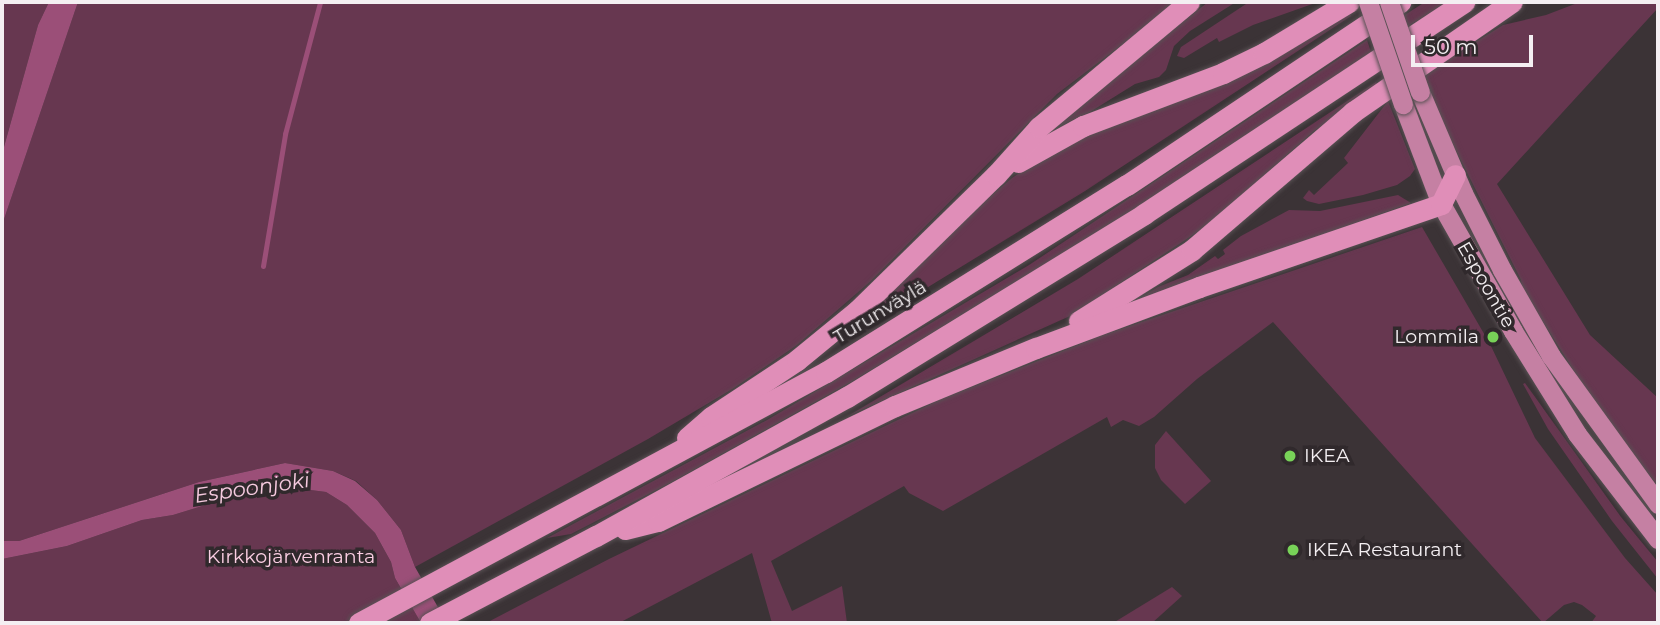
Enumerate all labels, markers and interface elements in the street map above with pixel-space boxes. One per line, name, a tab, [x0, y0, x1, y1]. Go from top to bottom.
scale bar	[1415, 21, 1538, 65]
text: 50 m	[1424, 34, 1478, 59]
street label: Espoontie	[1452, 238, 1520, 332]
street label: Turunväylä	[830, 275, 930, 349]
place label: Lommila	[1394, 326, 1479, 348]
marker: Lommila	[1485, 329, 1501, 345]
place label: IKEA	[1304, 445, 1350, 467]
marker: IKEA	[1282, 448, 1298, 464]
water label: Espoonjoki	[193, 467, 311, 509]
place label: IKEA Restaurant	[1307, 539, 1462, 561]
marker: IKEA Restaurant	[1285, 542, 1301, 558]
park label: Kirkkojärvenranta	[207, 546, 375, 568]

